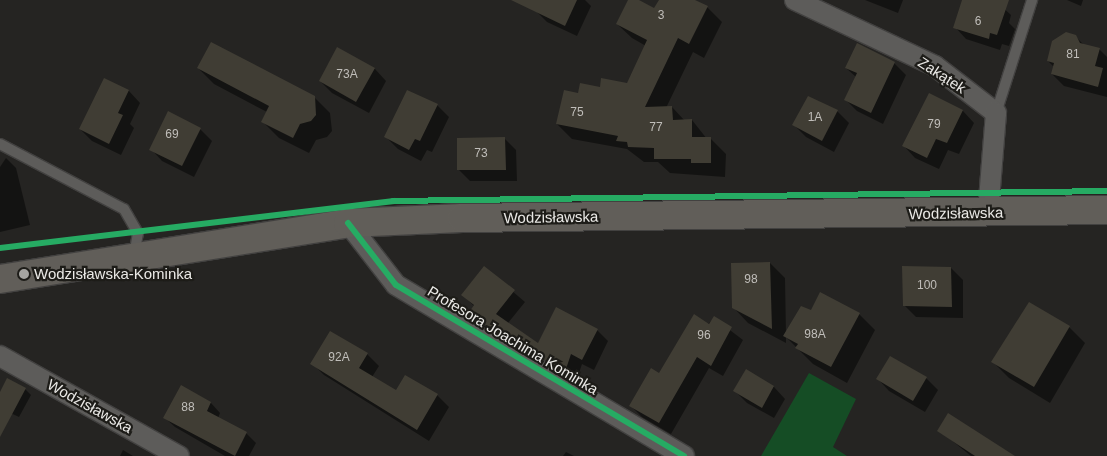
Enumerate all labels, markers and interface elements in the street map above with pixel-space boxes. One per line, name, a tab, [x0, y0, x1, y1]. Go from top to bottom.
house number: 3	[658, 9, 664, 23]
house number: 6	[975, 15, 981, 29]
house number: 81	[1066, 48, 1080, 62]
street label: Zakątek	[915, 53, 969, 97]
house number: 73A	[336, 68, 358, 82]
house number: 75	[570, 106, 584, 120]
house number: 1A	[808, 111, 822, 125]
house number: 79	[927, 118, 941, 132]
house number: 77	[649, 121, 663, 135]
house number: 69	[165, 128, 179, 142]
house number: 73	[474, 147, 488, 161]
street label: Wodzisławska	[908, 203, 1004, 223]
street label: Wodzisławska	[503, 207, 599, 227]
place label: Wodzisławska-Kominka	[34, 265, 192, 283]
marker: Wodzisławska-Kominka	[18, 268, 30, 280]
house number: 98	[744, 273, 758, 287]
house number: 100	[917, 279, 937, 293]
street label: Profesora Joachima Kominka	[424, 282, 602, 398]
house number: 98A	[804, 328, 826, 342]
house number: 96	[697, 329, 711, 343]
house number: 92A	[328, 351, 350, 365]
street label: Wodzisławska	[44, 375, 136, 437]
house number: 88	[181, 401, 195, 415]

